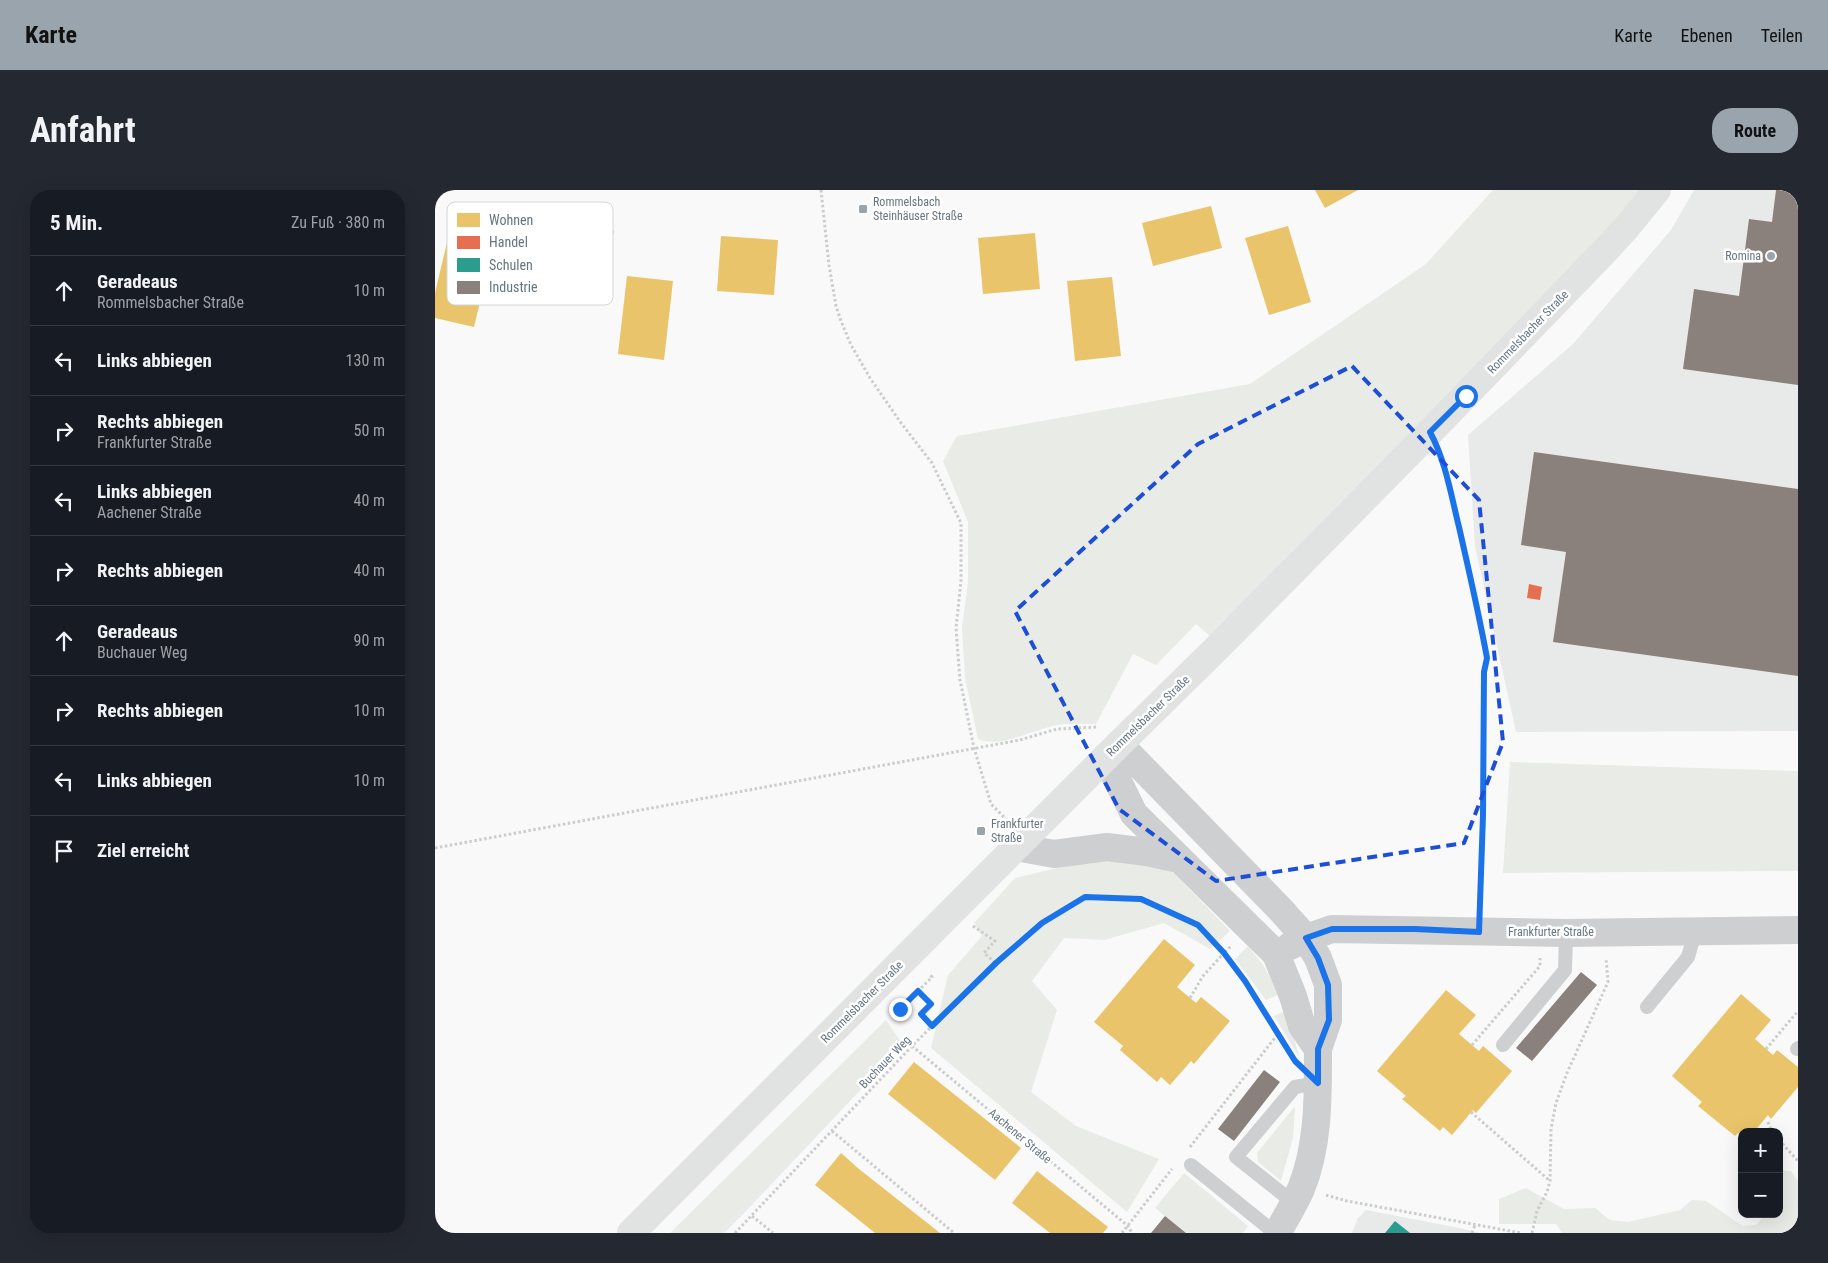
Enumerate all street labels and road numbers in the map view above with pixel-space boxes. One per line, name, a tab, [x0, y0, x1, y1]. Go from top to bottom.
street label: Rommelsbacher Straße	[1485, 287, 1572, 376]
street label: Rommelsbacher Straße	[1104, 672, 1193, 759]
street label: Frankfurter Straße	[1508, 925, 1594, 939]
street label: Rommelsbacher Straße	[818, 958, 906, 1046]
street label: Buchauer Weg	[856, 1033, 914, 1091]
street label: Aachener Straße	[986, 1105, 1055, 1167]

